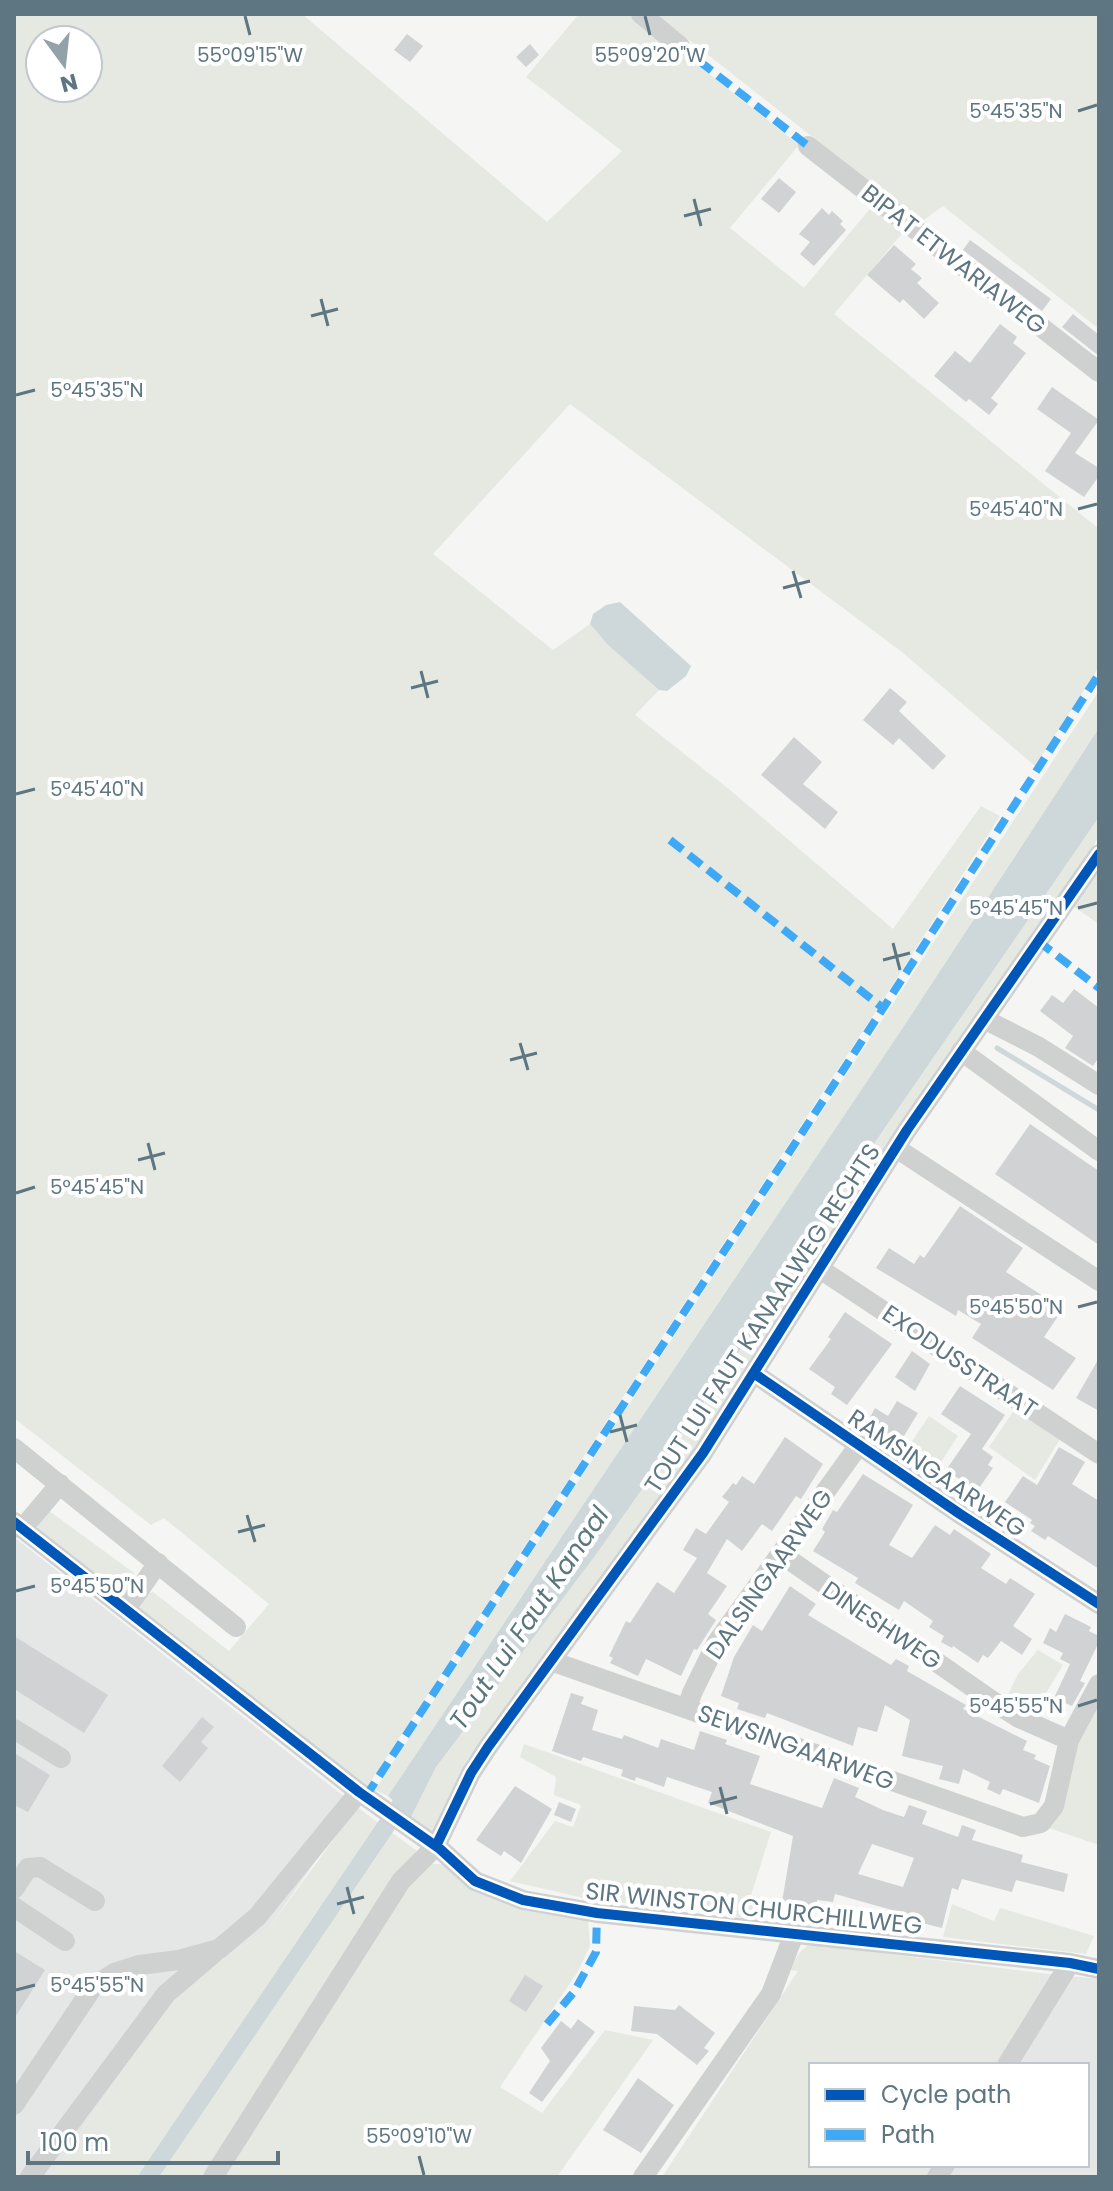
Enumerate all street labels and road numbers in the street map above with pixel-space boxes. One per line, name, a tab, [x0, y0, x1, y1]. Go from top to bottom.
street label: BIPAT ETWARIAWEG	[855, 176, 1053, 342]
street label: TOUT LUI FAUT KANAALWEG RECHTS	[636, 1137, 888, 1499]
street label: EXODUSSTRAAT	[876, 1297, 1044, 1425]
street label: RAMSINGAARWEG	[841, 1401, 1033, 1545]
street label: DALSINGAARWEG	[698, 1482, 840, 1666]
street label: DINESHWEG	[816, 1573, 948, 1677]
street label: SEWSINGAARWEG	[693, 1696, 899, 1798]
street label: SIR WINSTON CHURCHILLWEG	[584, 1874, 924, 1942]

